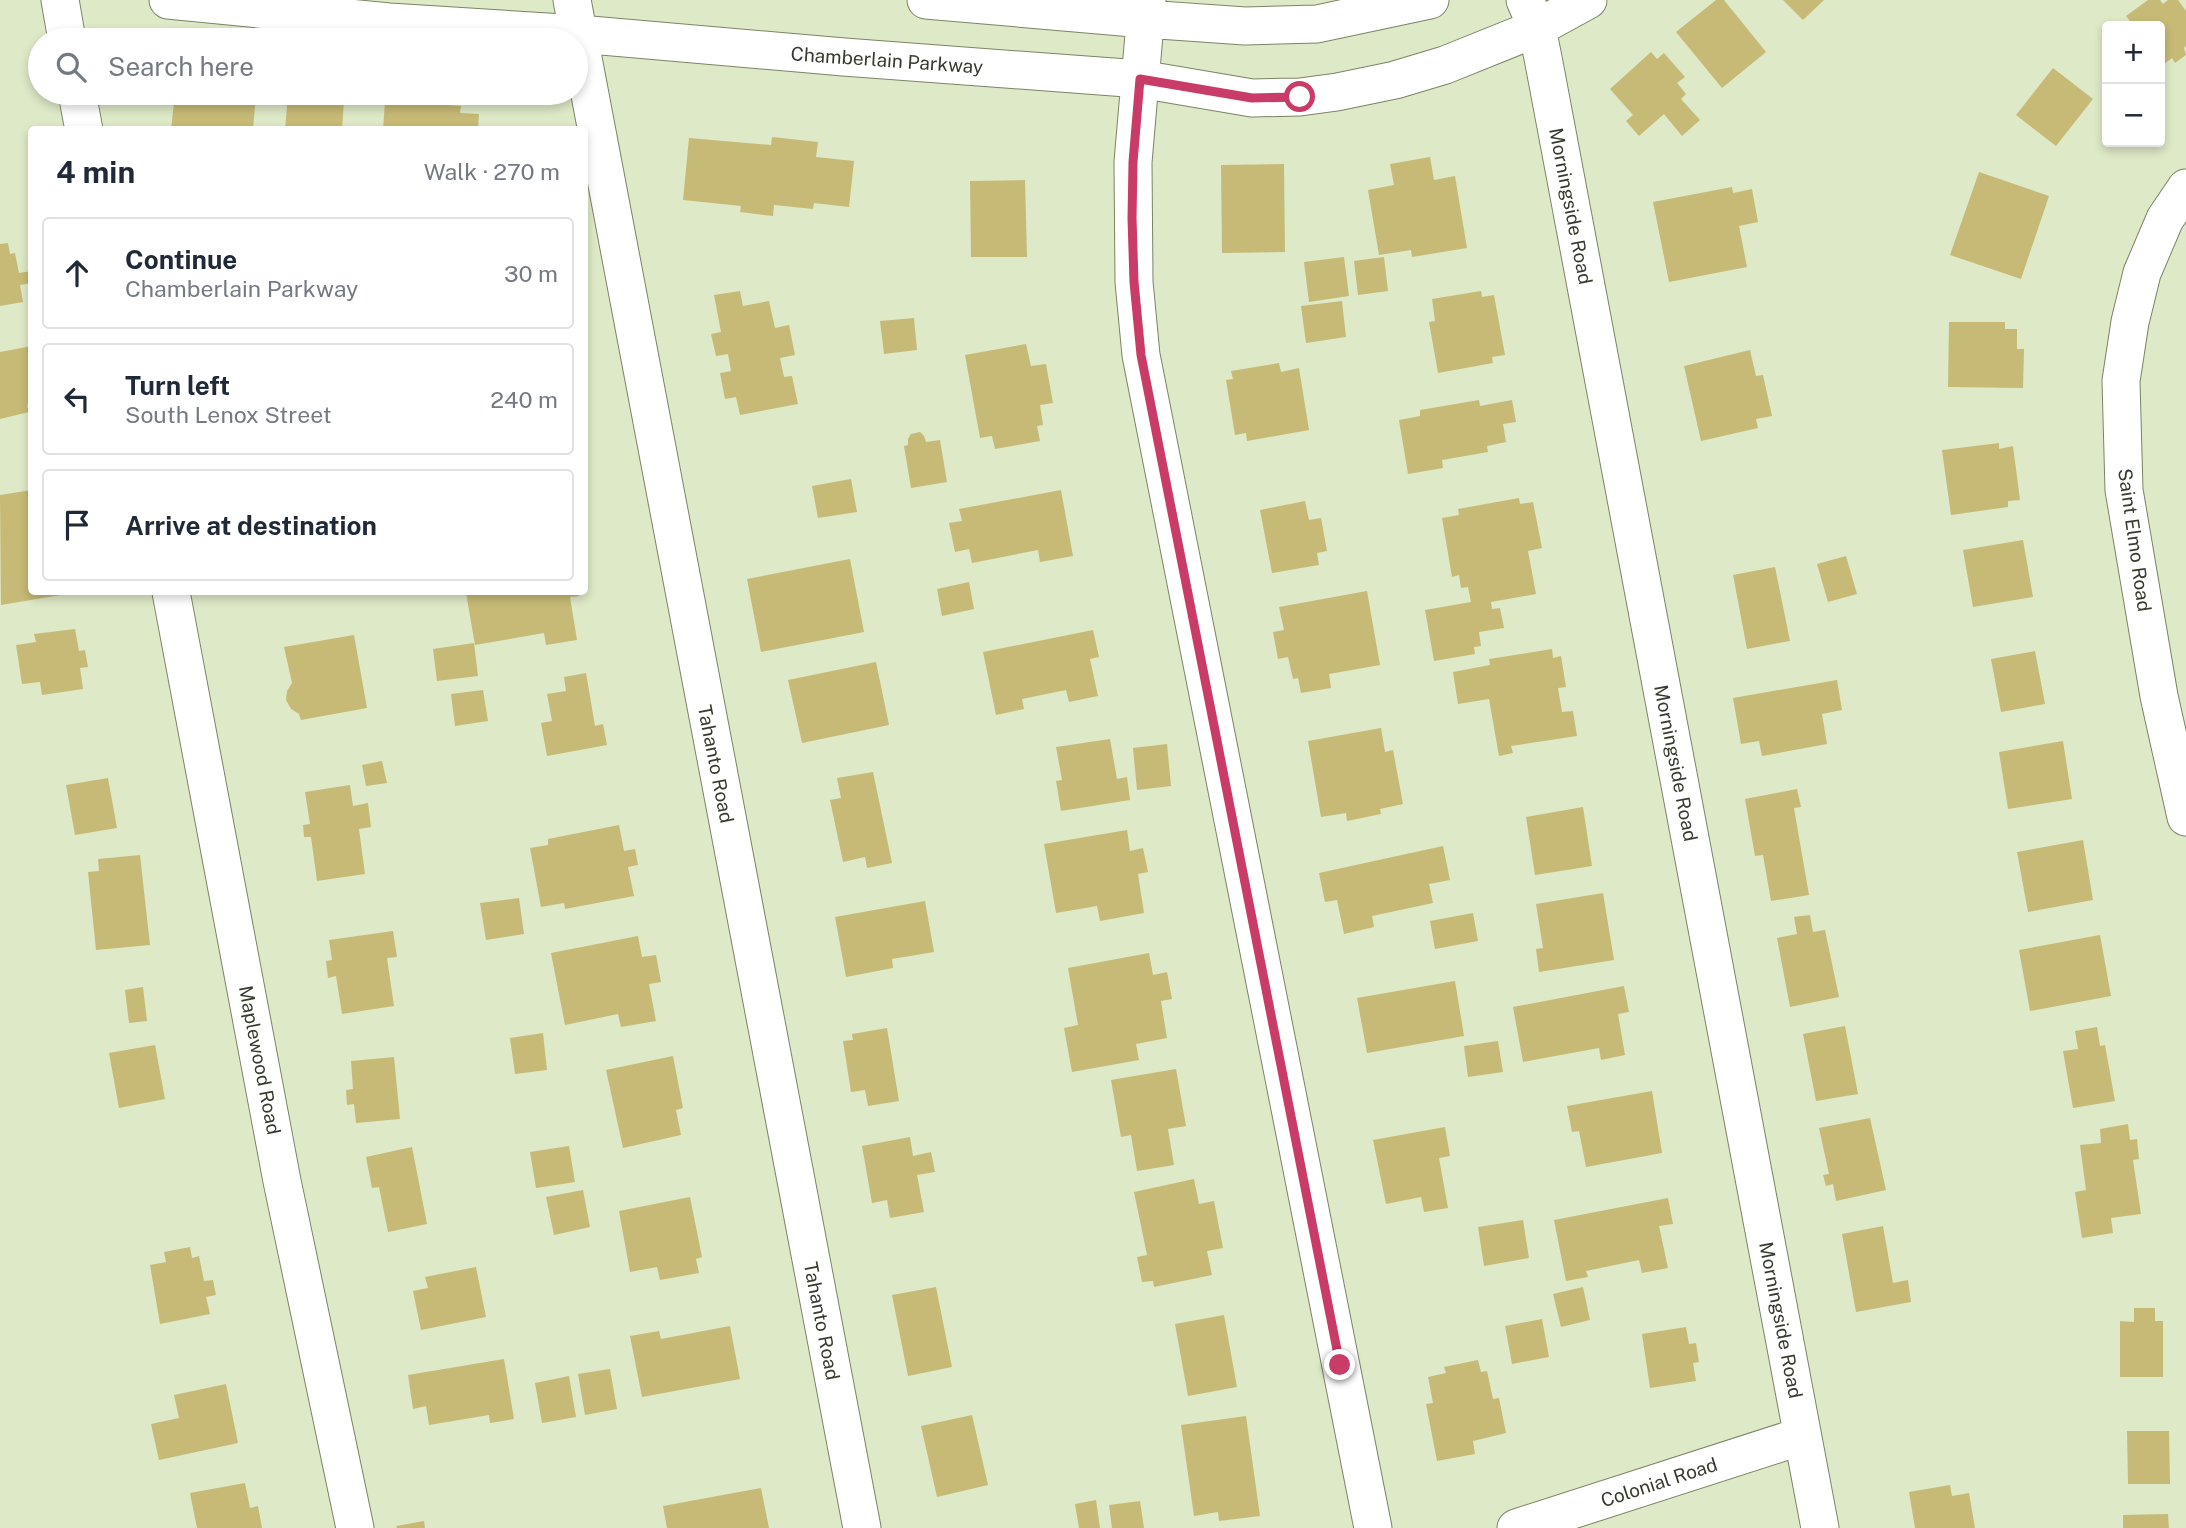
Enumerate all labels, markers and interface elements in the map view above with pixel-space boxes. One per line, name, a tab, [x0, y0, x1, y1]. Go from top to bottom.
map controls	[2102, 21, 2165, 147]
button: +	[2102, 21, 2165, 84]
search box	[28, 28, 588, 105]
street label: Chamberlain Parkway	[790, 42, 984, 78]
icon: search	[52, 48, 90, 86]
text: Search here	[108, 51, 254, 82]
route start	[1284, 81, 1315, 112]
button: −	[2102, 84, 2165, 147]
street label: Morningside Road	[1545, 126, 1597, 286]
text: 4 min	[56, 154, 135, 190]
text: Walk · 270 m	[424, 158, 560, 185]
text: Continue	[125, 244, 237, 275]
icon: ahead	[58, 254, 96, 292]
text: 30 m	[504, 260, 558, 287]
text: Chamberlain Parkway	[125, 275, 358, 302]
text: Turn left	[125, 370, 230, 401]
icon: left	[58, 380, 96, 418]
text: 240 m	[490, 386, 558, 413]
text: South Lenox Street	[125, 401, 332, 428]
street label: Saint Elmo Road	[2114, 467, 2156, 613]
icon: arrive	[58, 506, 96, 544]
text: Arrive at destination	[125, 510, 377, 541]
street label: Morningside Road	[1650, 683, 1702, 843]
street label: Tahanto Road	[694, 703, 738, 825]
street label: Maplewood Road	[235, 984, 285, 1136]
street label: Morningside Road	[1755, 1240, 1807, 1400]
street label: Tahanto Road	[800, 1260, 844, 1382]
route end	[1324, 1349, 1355, 1380]
street label: Colonial Road	[1598, 1453, 1720, 1511]

